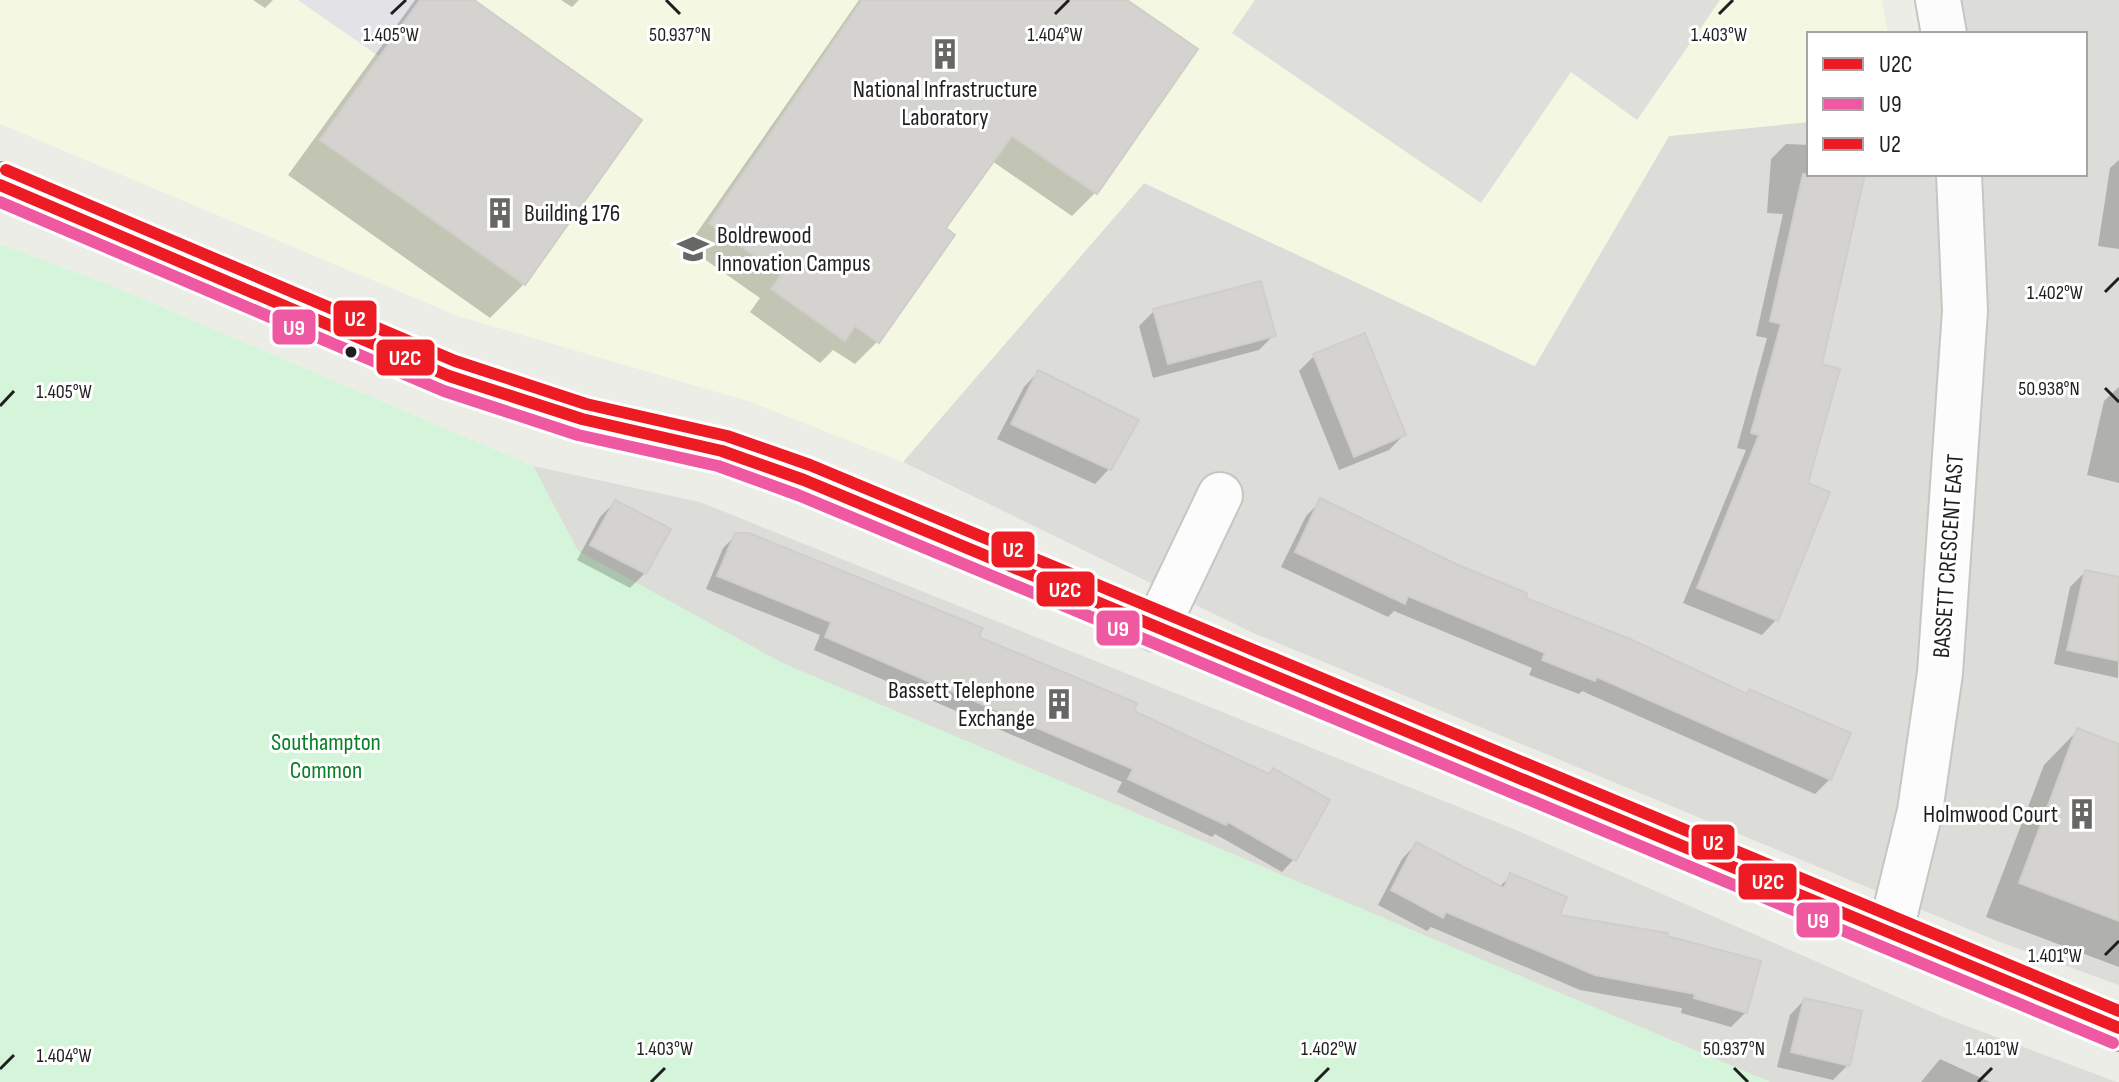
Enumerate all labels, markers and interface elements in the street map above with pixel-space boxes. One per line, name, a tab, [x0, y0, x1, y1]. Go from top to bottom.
text: 1.405°W	[363, 23, 419, 47]
text: 50.937°N	[649, 23, 711, 47]
text: 1.404°W	[1027, 23, 1083, 47]
text: 1.403°W	[1691, 23, 1747, 47]
legend	[1807, 32, 2087, 176]
building icon: National Infrastructure Laboratory	[928, 37, 962, 71]
text: U2C	[1879, 50, 1912, 79]
place label: National Infrastructure Laboratory	[853, 75, 1037, 132]
text: U9	[1879, 90, 1902, 119]
text: U2	[1879, 130, 1901, 159]
building icon: Building 176	[483, 196, 517, 230]
place label: Building 176	[524, 199, 620, 228]
place label: Boldrewood Innovation Campus	[717, 221, 871, 278]
school or university icon: Boldrewood Innovation Campus	[676, 232, 710, 266]
text: 1.402°W	[2027, 281, 2083, 305]
line badge: U2	[332, 299, 378, 338]
text: U2	[344, 306, 366, 333]
line badge: U9	[271, 308, 317, 346]
text: U9	[283, 315, 305, 342]
line badge: U2C	[375, 338, 436, 377]
unlabelled marker	[343, 344, 359, 360]
text: U2C	[389, 345, 421, 372]
text: 50.938°N	[2018, 377, 2080, 401]
text: 1.405°W	[36, 380, 92, 404]
street label: BASSETT CRESCENT EAST	[1927, 453, 1970, 659]
line badge: U2	[990, 530, 1036, 569]
text: U2	[1002, 537, 1024, 564]
line badge: U2C	[1035, 570, 1096, 608]
text: U2C	[1049, 577, 1081, 604]
line badge: U9	[1095, 609, 1141, 647]
text: U9	[1107, 616, 1129, 643]
place label: Bassett Telephone Exchange	[888, 676, 1035, 733]
building icon: Bassett Telephone Exchange	[1042, 687, 1076, 721]
park label: Southampton Common	[271, 728, 381, 785]
building icon: Holmwood Court	[2065, 797, 2099, 831]
place label: Holmwood Court	[1923, 800, 2058, 829]
line badge: U2	[1690, 823, 1736, 861]
text: U2	[1702, 830, 1724, 857]
line badge: U2C	[1737, 862, 1798, 901]
text: U2C	[1752, 869, 1784, 896]
line badge: U9	[1795, 901, 1841, 939]
text: U9	[1807, 908, 1829, 935]
text: 1.401°W	[2028, 944, 2082, 968]
text: 1.403°W	[637, 1037, 693, 1061]
text: 1.402°W	[1301, 1037, 1357, 1061]
text: 50.937°N	[1703, 1037, 1765, 1061]
text: 1.401°W	[1965, 1037, 2019, 1061]
text: 1.404°W	[36, 1044, 92, 1068]

